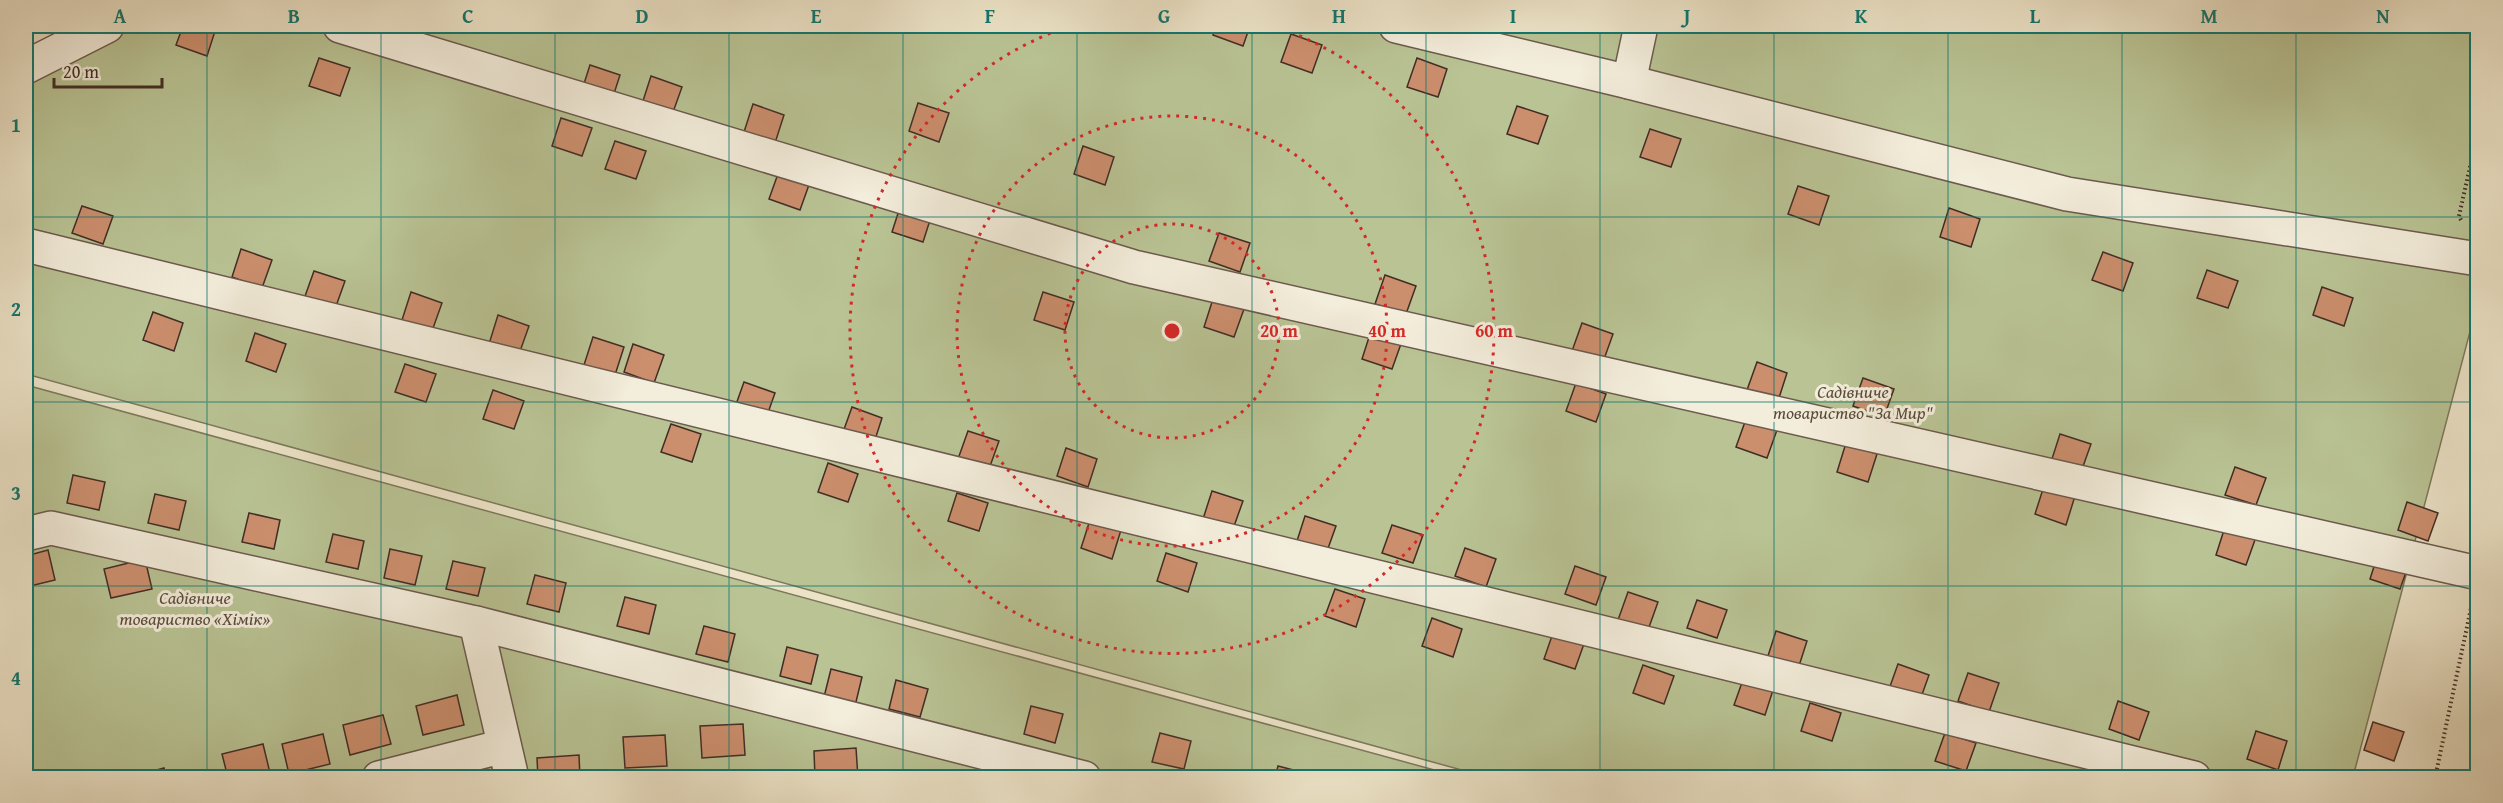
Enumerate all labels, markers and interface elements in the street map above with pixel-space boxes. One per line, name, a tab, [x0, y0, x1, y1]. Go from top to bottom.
text: A	[114, 1, 127, 30]
text: B	[288, 1, 300, 30]
text: C	[462, 1, 474, 30]
text: D	[635, 1, 649, 30]
text: E	[811, 1, 822, 30]
text: F	[985, 1, 995, 30]
text: G	[1158, 1, 1170, 30]
text: H	[1332, 1, 1346, 30]
text: I	[1510, 1, 1516, 30]
text: J	[1681, 1, 1691, 30]
text: K	[1855, 1, 1868, 30]
text: L	[2030, 1, 2041, 30]
text: M	[2200, 1, 2218, 30]
text: N	[2376, 1, 2390, 30]
scale bar	[54, 51, 162, 89]
text: 20 m	[63, 58, 99, 85]
text: 1	[11, 110, 21, 139]
text: 2	[11, 294, 21, 323]
text: 20 m	[1260, 317, 1299, 344]
text: 40 m	[1368, 317, 1407, 344]
text: 60 m	[1475, 317, 1514, 344]
centre of rings	[1162, 321, 1182, 341]
park label: Садівниче товариство "За Мир"	[1773, 378, 1933, 426]
text: 3	[11, 478, 21, 507]
park label: Садівниче товариство «Хімік»	[120, 584, 270, 632]
text: 4	[11, 663, 21, 692]

